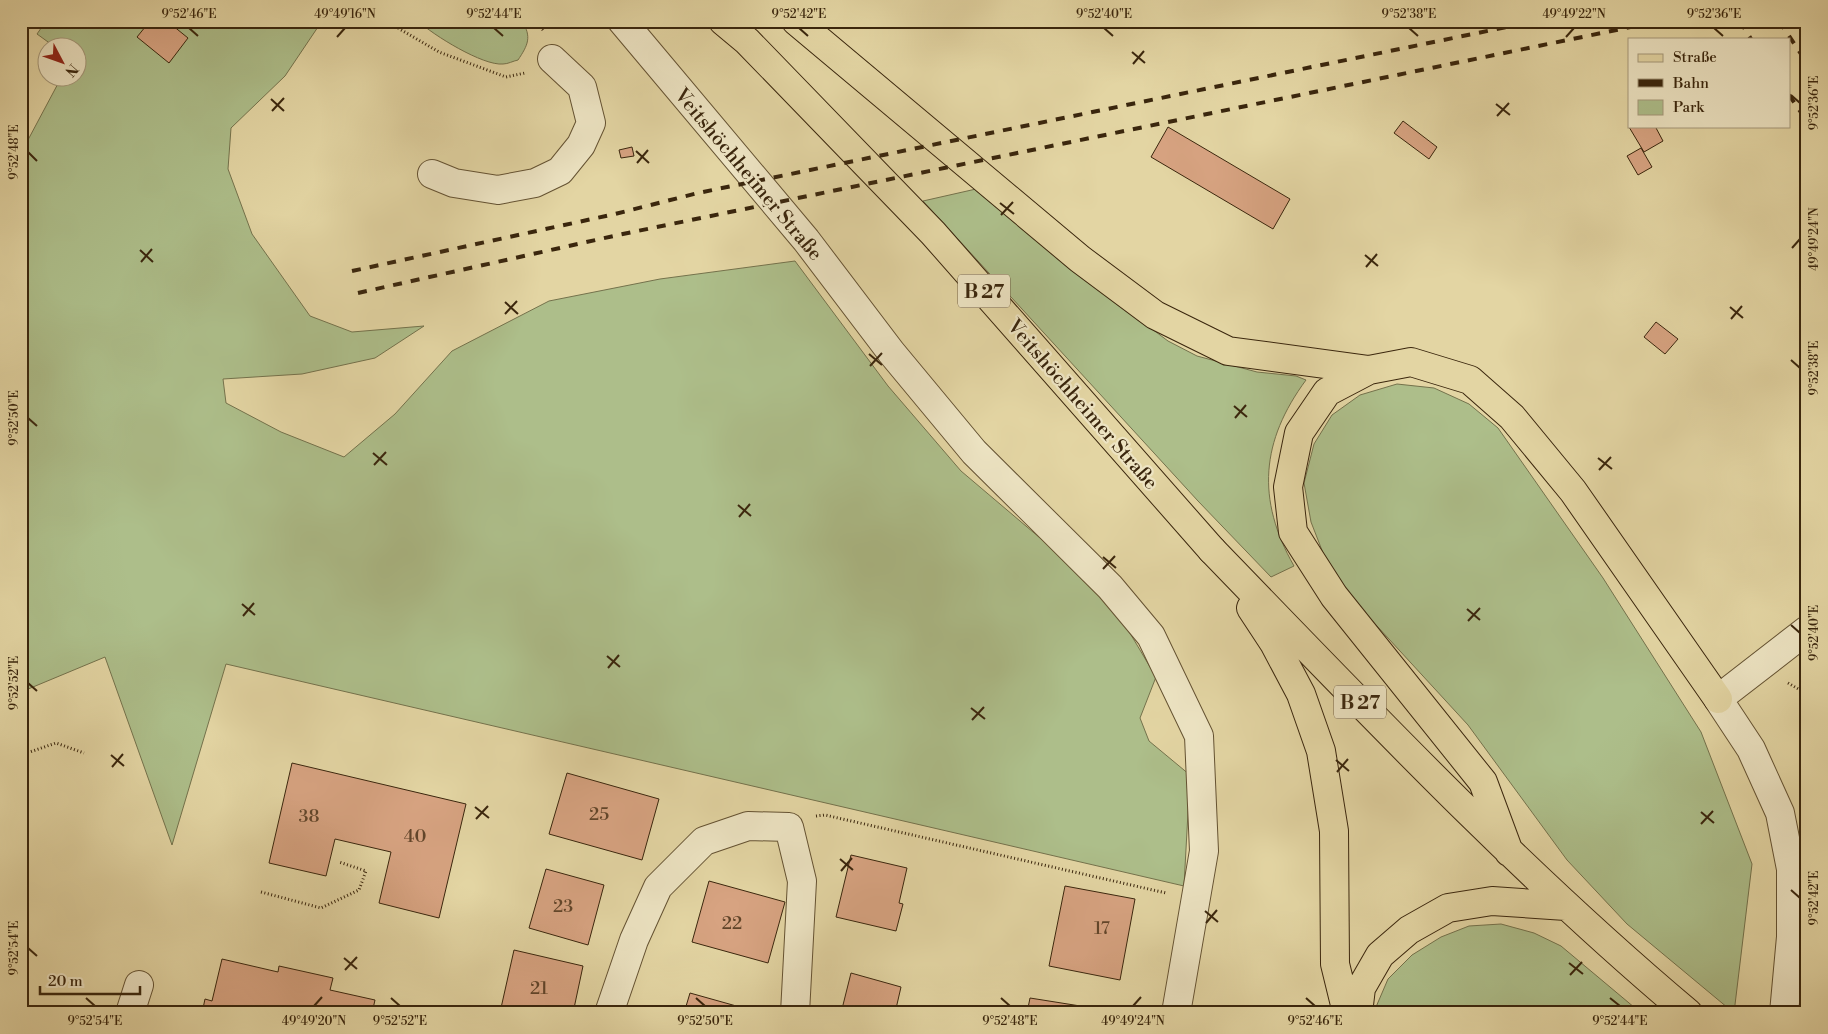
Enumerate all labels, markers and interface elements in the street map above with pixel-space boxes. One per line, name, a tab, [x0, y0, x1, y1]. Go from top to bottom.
text: 9°52'46"E	[161, 7, 217, 22]
text: 49°49'16"N	[314, 7, 376, 22]
text: 9°52'44"E	[466, 7, 522, 22]
text: 9°52'42"E	[772, 7, 826, 22]
text: 9°52'40"E	[1076, 7, 1132, 22]
text: 9°52'38"E	[1382, 7, 1436, 22]
text: 49°49'22"N	[1542, 7, 1606, 22]
text: 9°52'36"E	[1687, 7, 1741, 22]
north arrow	[38, 38, 88, 88]
legend	[1628, 38, 1790, 128]
text: Straße	[1673, 48, 1717, 67]
text: N	[61, 60, 81, 80]
text: Bahn	[1672, 74, 1709, 93]
text: 9°52'36"E	[1807, 76, 1822, 130]
street label: Veitshöchheimer Straße	[668, 83, 827, 266]
text: Park	[1673, 98, 1705, 117]
text: 9°52'48"E	[7, 124, 22, 180]
text: 49°49'24"N	[1807, 207, 1822, 271]
road number: B 27	[958, 274, 1010, 308]
street label: Veitshöchheimer Straße	[1000, 314, 1163, 495]
text: 9°52'38"E	[1807, 341, 1822, 395]
text: 9°52'50"E	[7, 390, 22, 446]
text: 9°52'40"E	[1807, 605, 1822, 661]
text: 9°52'52"E	[7, 656, 22, 710]
road number: B 27	[1334, 686, 1386, 719]
house number: 25	[589, 803, 609, 826]
house number: 38	[299, 805, 319, 828]
house number: 40	[404, 825, 426, 848]
text: 9°52'42"E	[1807, 871, 1822, 925]
house number: 23	[553, 895, 573, 918]
house number: 22	[722, 912, 742, 935]
house number: 17	[1094, 917, 1110, 940]
text: 9°52'54"E	[7, 921, 22, 975]
scale bar	[40, 964, 140, 996]
text: 20 m	[48, 972, 83, 991]
house number: 21	[530, 977, 548, 1000]
text: 9°52'54"E	[68, 1014, 122, 1029]
text: 49°49'20"N	[282, 1014, 346, 1029]
text: 9°52'52"E	[373, 1014, 427, 1029]
text: 9°52'50"E	[677, 1014, 733, 1029]
text: 9°52'48"E	[982, 1014, 1038, 1029]
text: 49°49'24"N	[1101, 1014, 1165, 1029]
text: 9°52'46"E	[1287, 1014, 1343, 1029]
text: 9°52'44"E	[1592, 1014, 1648, 1029]

